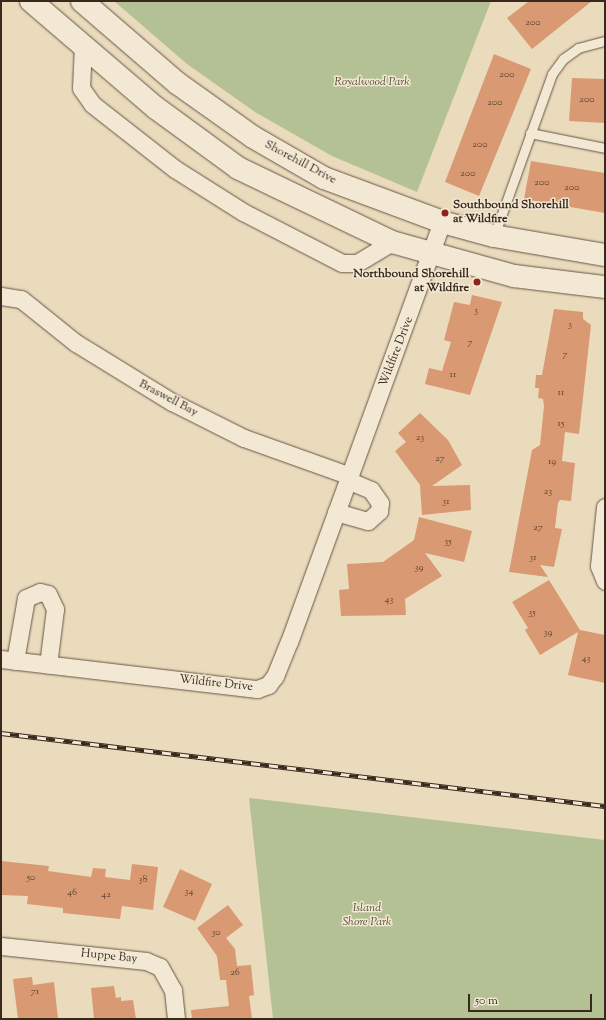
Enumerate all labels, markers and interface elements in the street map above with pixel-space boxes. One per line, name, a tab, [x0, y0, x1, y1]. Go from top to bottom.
house number: 200	[525, 17, 541, 29]
house number: 200	[499, 69, 515, 81]
park label: Royalwood Park	[334, 76, 410, 90]
house number: 200	[579, 94, 595, 106]
house number: 200	[487, 97, 503, 109]
street label: Shorehill Drive	[262, 138, 338, 188]
house number: 200	[472, 139, 488, 151]
house number: 200	[460, 168, 476, 180]
house number: 200	[534, 177, 550, 189]
house number: 200	[564, 182, 580, 194]
place label: Southbound Shorehill at Wildfire	[453, 199, 569, 227]
marker: Southbound Shorehill at Wildfire	[440, 208, 450, 218]
place label: Northbound Shorehill at Wildfire	[353, 268, 469, 296]
marker: Northbound Shorehill at Wildfire	[472, 277, 482, 287]
house number: 3	[474, 305, 478, 317]
street label: Wildfire Drive	[377, 315, 417, 389]
house number: 3	[568, 319, 572, 331]
house number: 7	[467, 337, 473, 349]
house number: 7	[562, 349, 568, 361]
house number: 11	[450, 369, 456, 381]
street label: Braswell Bay	[136, 377, 200, 421]
house number: 11	[558, 387, 564, 399]
house number: 15	[558, 418, 564, 430]
house number: 23	[416, 432, 424, 444]
house number: 27	[435, 453, 445, 465]
house number: 19	[548, 456, 556, 468]
house number: 23	[544, 486, 552, 498]
house number: 31	[442, 496, 450, 508]
house number: 27	[533, 522, 543, 534]
house number: 35	[444, 536, 452, 548]
house number: 31	[529, 552, 537, 564]
house number: 39	[415, 562, 423, 574]
house number: 43	[384, 594, 394, 606]
house number: 35	[528, 607, 536, 619]
house number: 39	[544, 627, 552, 639]
house number: 43	[581, 653, 591, 665]
street label: Wildfire Drive	[178, 673, 254, 695]
house number: 50	[27, 872, 35, 884]
house number: 38	[138, 874, 148, 886]
house number: 34	[184, 886, 194, 898]
house number: 46	[67, 887, 77, 899]
house number: 42	[101, 889, 111, 901]
park label: Island Shore Park	[342, 902, 392, 930]
house number: 30	[211, 927, 221, 939]
street label: Huppe Bay	[80, 947, 138, 967]
house number: 26	[230, 967, 240, 979]
house number: 71	[31, 986, 39, 998]
scale bar	[470, 986, 594, 1012]
text: 50 m	[475, 992, 498, 1010]

